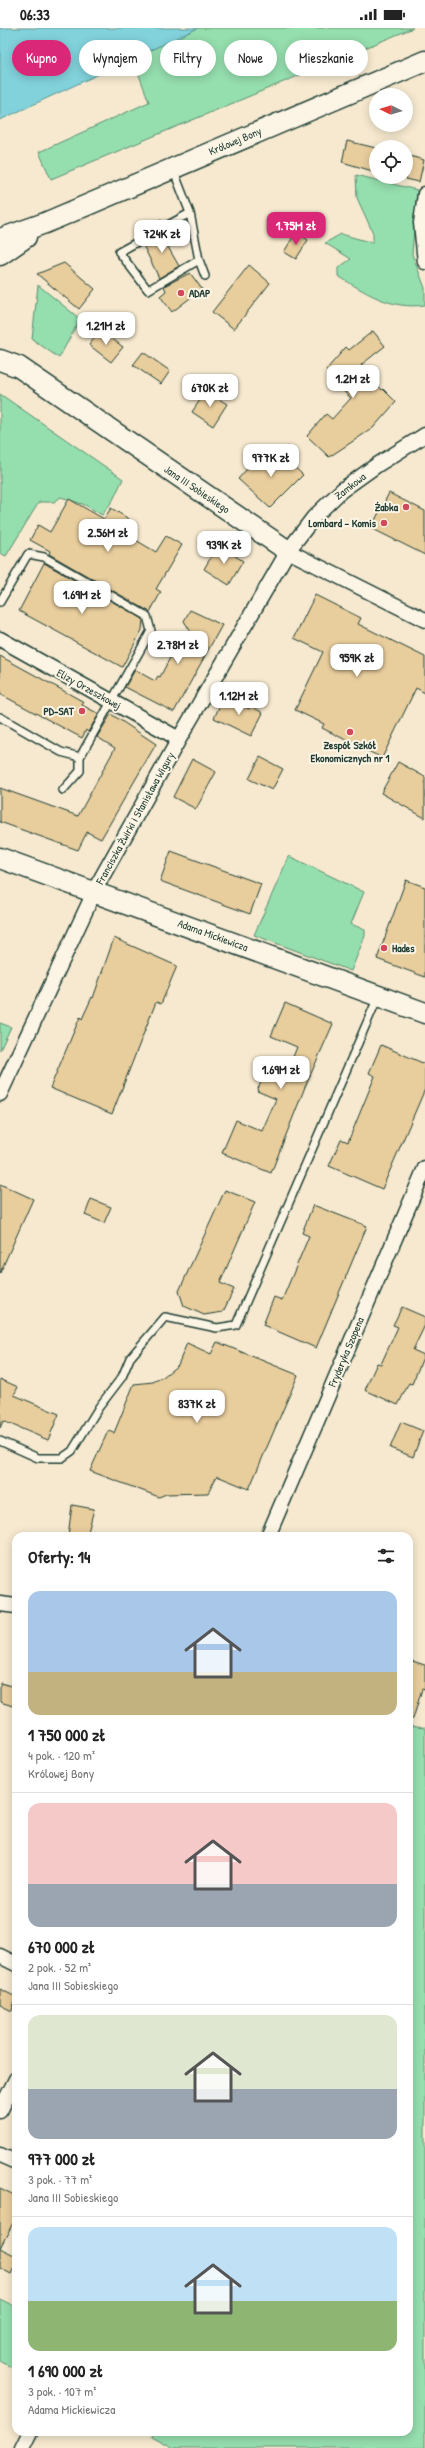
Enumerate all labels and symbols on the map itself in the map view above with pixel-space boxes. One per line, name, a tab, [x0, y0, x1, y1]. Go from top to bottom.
north arrow	[369, 88, 413, 132]
street label: Królowej Bony	[206, 123, 264, 158]
pin: 1.75M zł	[255, 212, 337, 246]
pin: 724K zł	[125, 220, 199, 254]
place label: ADAP	[189, 286, 210, 300]
marker: ADAP	[176, 288, 186, 298]
pin: 1.21M zł	[65, 312, 147, 346]
pin: 1.2M zł	[316, 365, 390, 399]
pin: 670K zł	[173, 374, 247, 408]
pin: 977K zł	[234, 444, 308, 478]
street label: Jana III Sobieskiego	[161, 462, 233, 516]
street label: Zamkowa	[332, 469, 369, 503]
place label: Żabka	[375, 500, 399, 514]
marker: Żabka	[401, 502, 411, 512]
place label: Lombard – Komis	[309, 516, 377, 530]
marker: Lombard – Komis	[379, 518, 389, 528]
pin: 2.56M zł	[67, 519, 149, 553]
pin: 939K zł	[187, 531, 261, 565]
pin: 1.69M zł	[41, 581, 123, 615]
pin: 2.78M zł	[137, 631, 219, 665]
pin: 959K zł	[320, 644, 394, 678]
street label: Elizy Orzeszkowej	[54, 666, 124, 712]
pin: 1.12M zł	[198, 682, 280, 716]
place label: PD-SAT	[43, 704, 75, 718]
marker: PD-SAT	[77, 706, 87, 716]
marker: Zespół Szkół Ekonomicznych nr 1	[345, 727, 355, 737]
place label: Zespół Szkół Ekonomicznych nr 1	[311, 738, 389, 766]
street label: Franciszka Żwirki i Stanisława Wigury	[92, 749, 177, 888]
street label: Adama Mickiewicza	[176, 916, 251, 954]
place label: Hades	[392, 941, 415, 955]
marker: Hades	[379, 943, 389, 953]
pin: 1.69M zł	[240, 1056, 322, 1090]
street label: Fryderyka Szopena	[325, 1314, 367, 1390]
pin: 837K zł	[160, 1390, 234, 1424]

